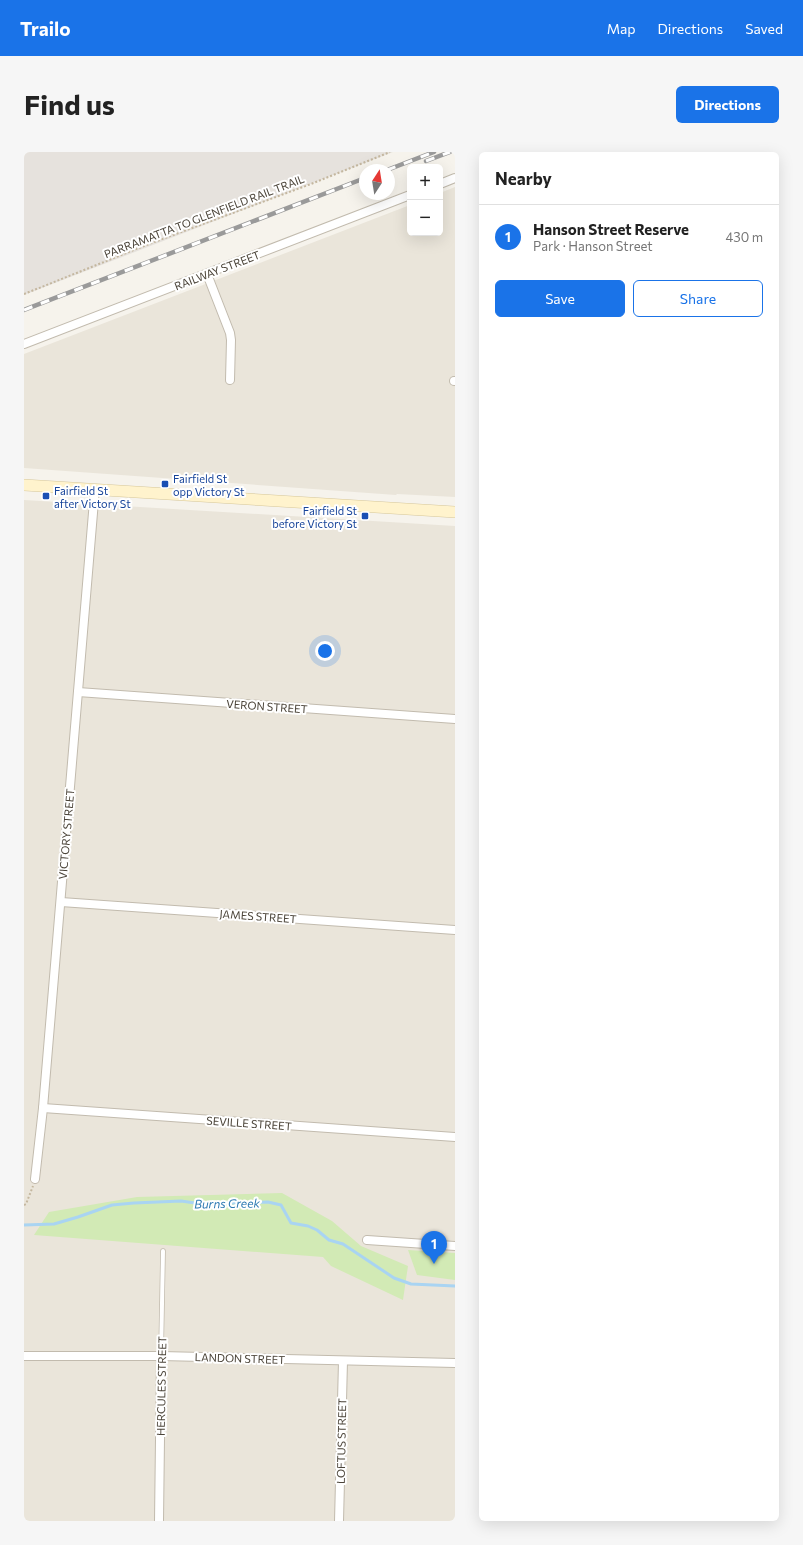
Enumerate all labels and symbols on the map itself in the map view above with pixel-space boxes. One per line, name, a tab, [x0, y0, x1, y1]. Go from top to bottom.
north arrow	[359, 164, 395, 200]
street label: PARRAMATTA TO GLENFIELD RAIL TRAIL	[102, 172, 306, 260]
street label: RAILWAY STREET	[172, 248, 262, 292]
place label: Fairfield St opp Victory St	[173, 472, 245, 498]
marker: Fairfield St opp Victory St	[160, 479, 170, 489]
place label: Fairfield St after Victory St	[54, 484, 131, 510]
marker: Fairfield St after Victory St	[41, 491, 51, 501]
place label: Fairfield St before Victory St	[272, 504, 357, 530]
marker: Fairfield St before Victory St	[360, 511, 370, 521]
your location	[315, 641, 335, 661]
street label: VERON STREET	[226, 697, 308, 715]
street label: VICTORY STREET	[56, 788, 76, 880]
street label: JAMES STREET	[219, 907, 297, 926]
street label: SEVILLE STREET	[206, 1114, 292, 1132]
water label: Burns Creek	[194, 1195, 261, 1211]
pin: 1	[421, 1231, 447, 1264]
street label: HERCULES STREET	[154, 1336, 168, 1436]
street label: LANDON STREET	[195, 1350, 285, 1366]
street label: LOFTUS STREET	[334, 1398, 348, 1484]

